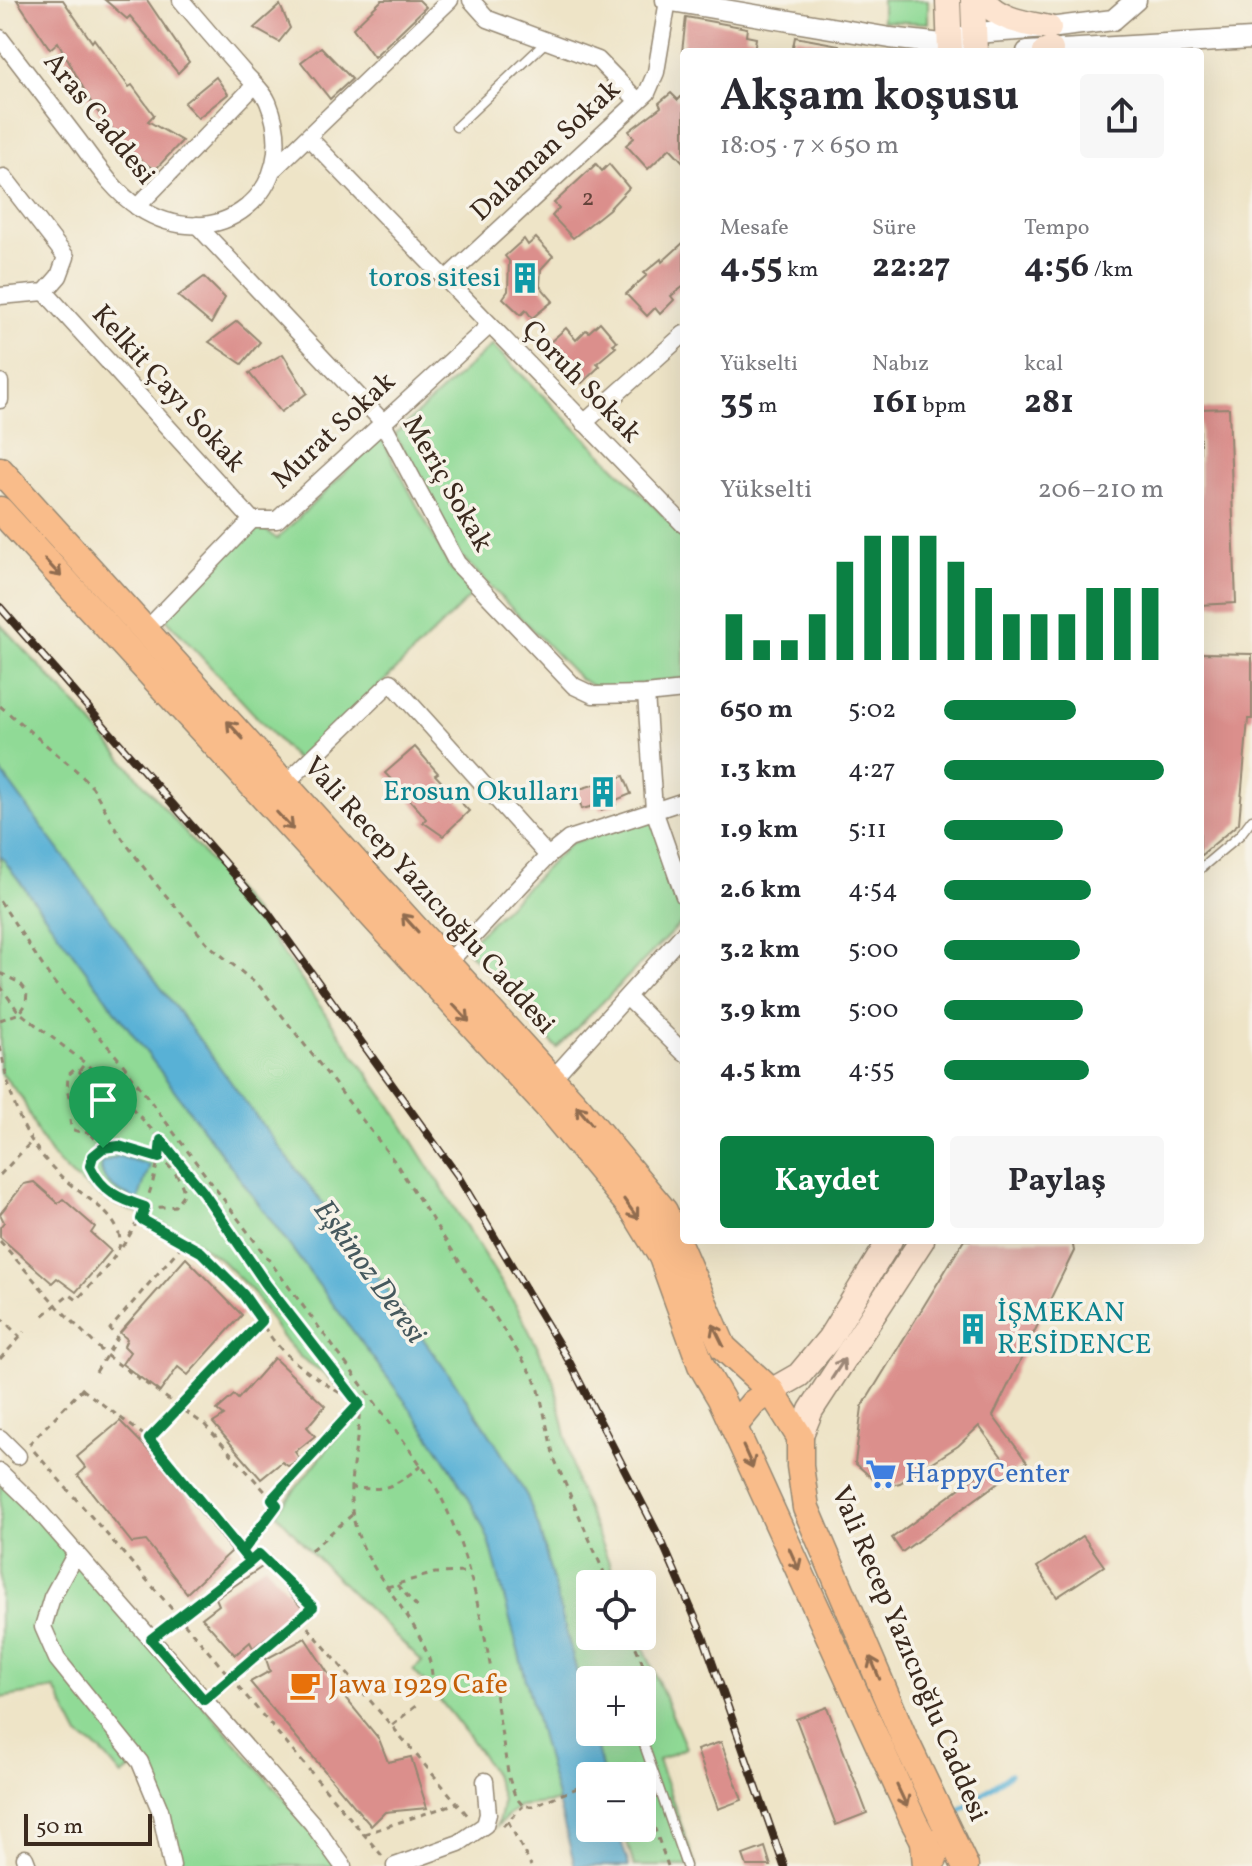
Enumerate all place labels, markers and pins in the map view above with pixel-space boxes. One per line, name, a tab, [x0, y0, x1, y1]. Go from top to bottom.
place label: toros sitesi	[369, 259, 501, 298]
building icon: toros sitesi	[508, 261, 542, 295]
place label: Erosun Okulları	[383, 773, 579, 812]
building icon: Erosun Okulları	[586, 775, 620, 809]
pin	[69, 1066, 137, 1148]
place label: İŞMEKAN RESİDENCE	[997, 1294, 1152, 1365]
building icon: İŞMEKAN RESİDENCE	[956, 1312, 990, 1346]
place label: HappyCenter	[905, 1455, 1070, 1494]
supermarket icon: HappyCenter	[864, 1457, 898, 1491]
place label: Jawa 1929 Cafe	[329, 1666, 508, 1705]
cafe icon: Jawa 1929 Cafe	[288, 1668, 322, 1702]

